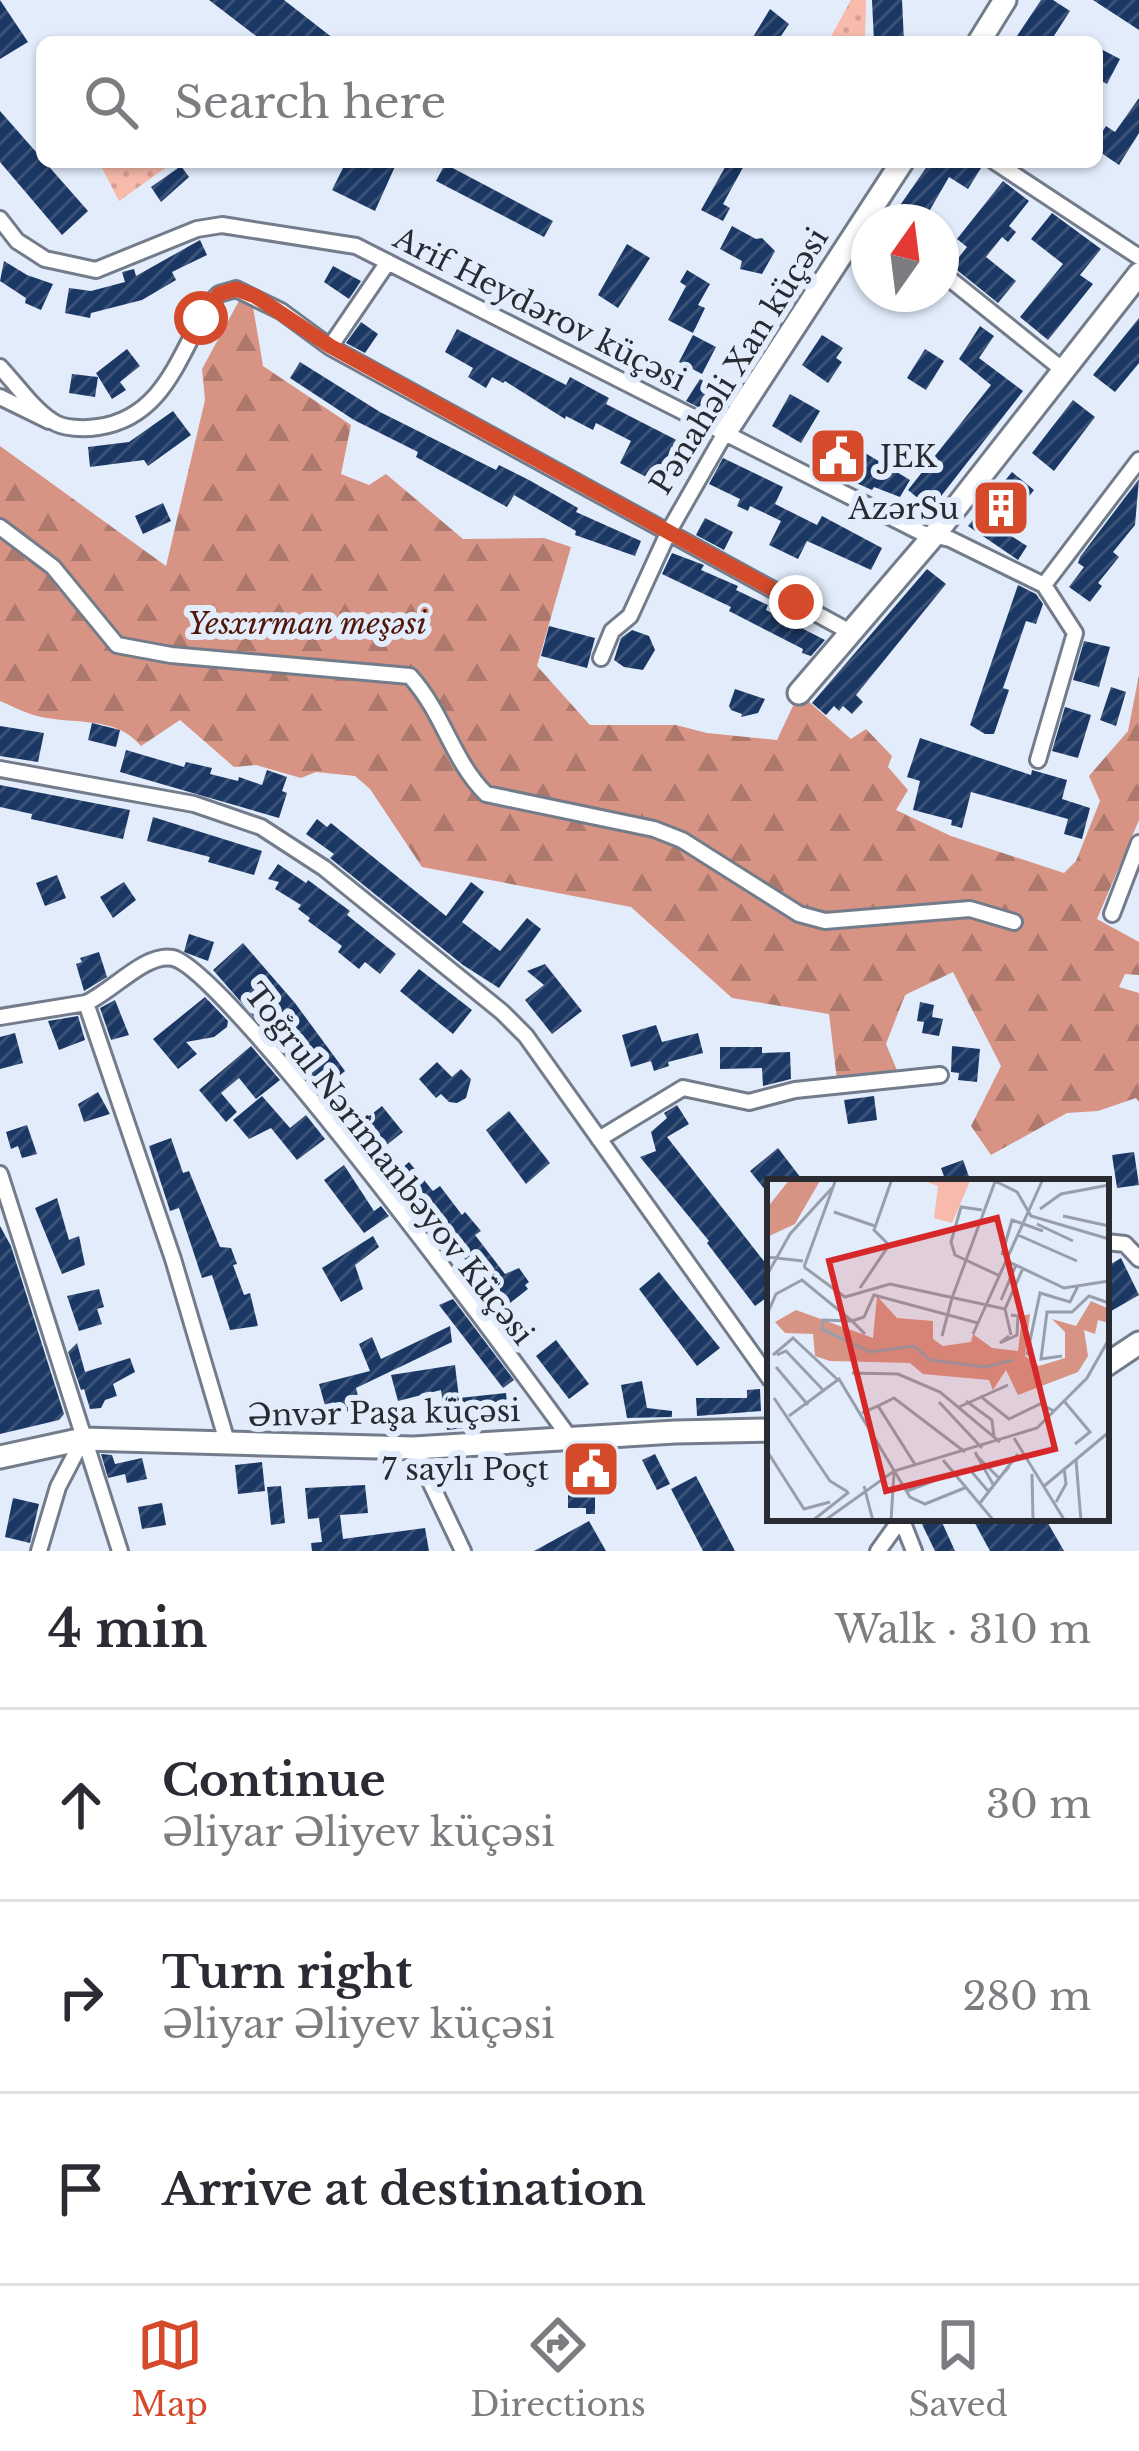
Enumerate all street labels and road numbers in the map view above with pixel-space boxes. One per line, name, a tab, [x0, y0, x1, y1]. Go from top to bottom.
street label: Arif Heydərov küçəsi	[387, 219, 692, 399]
street label: Pənahəli Xan küçəsi	[642, 221, 836, 501]
street label: Toğrul Nərimanbəyov Küçəsi	[236, 976, 542, 1352]
street label: Ənvər Paşa küçəsi	[247, 1392, 521, 1434]

